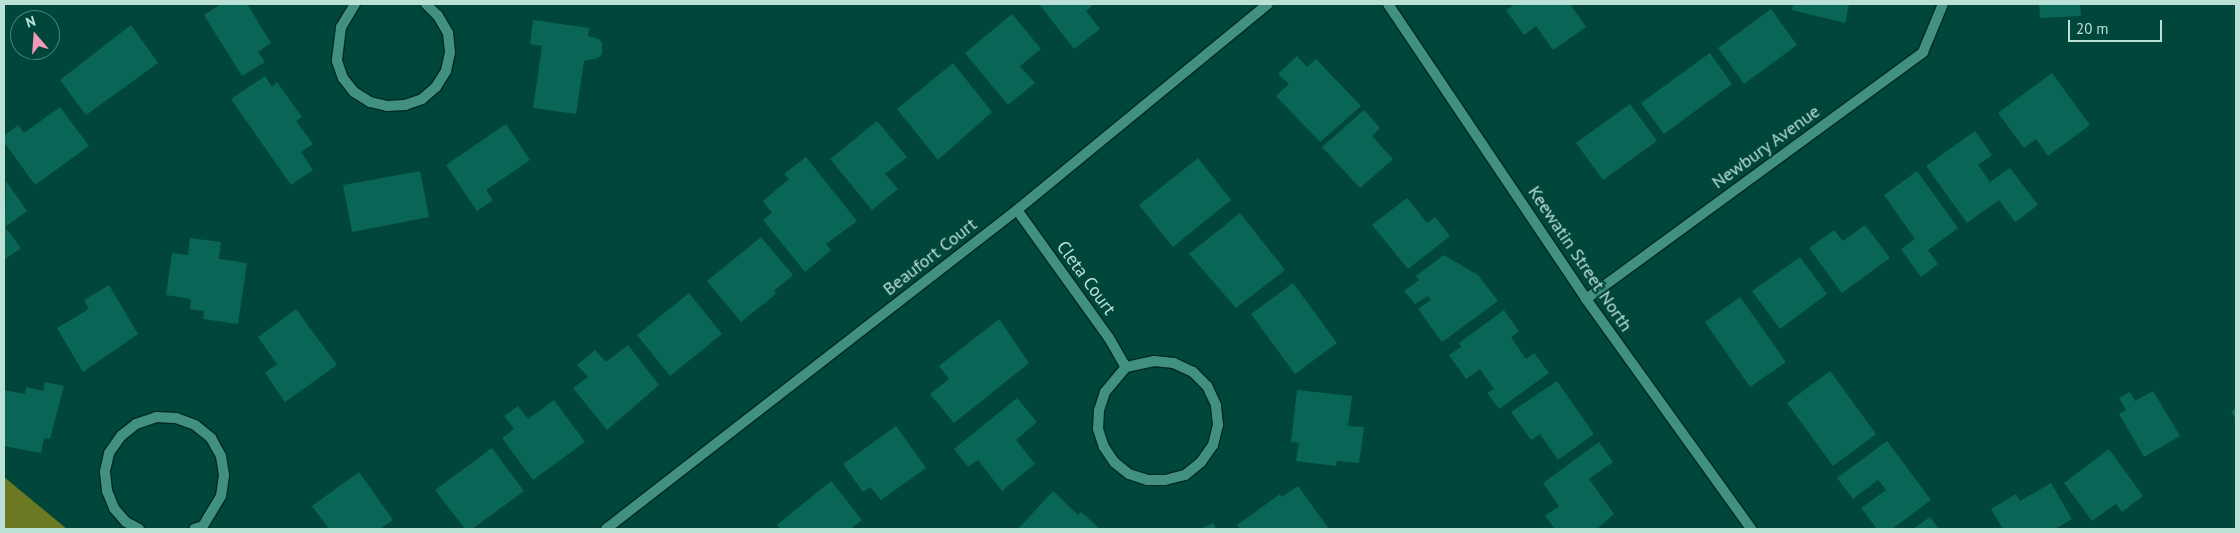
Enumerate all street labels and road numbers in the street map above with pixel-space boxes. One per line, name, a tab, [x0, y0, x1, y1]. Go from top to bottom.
street label: Newbury Avenue	[1707, 100, 1825, 194]
street label: Keewatin Street North	[1523, 182, 1637, 336]
street label: Beaufort Court	[879, 214, 981, 300]
street label: Cleta Court	[1052, 237, 1120, 319]

